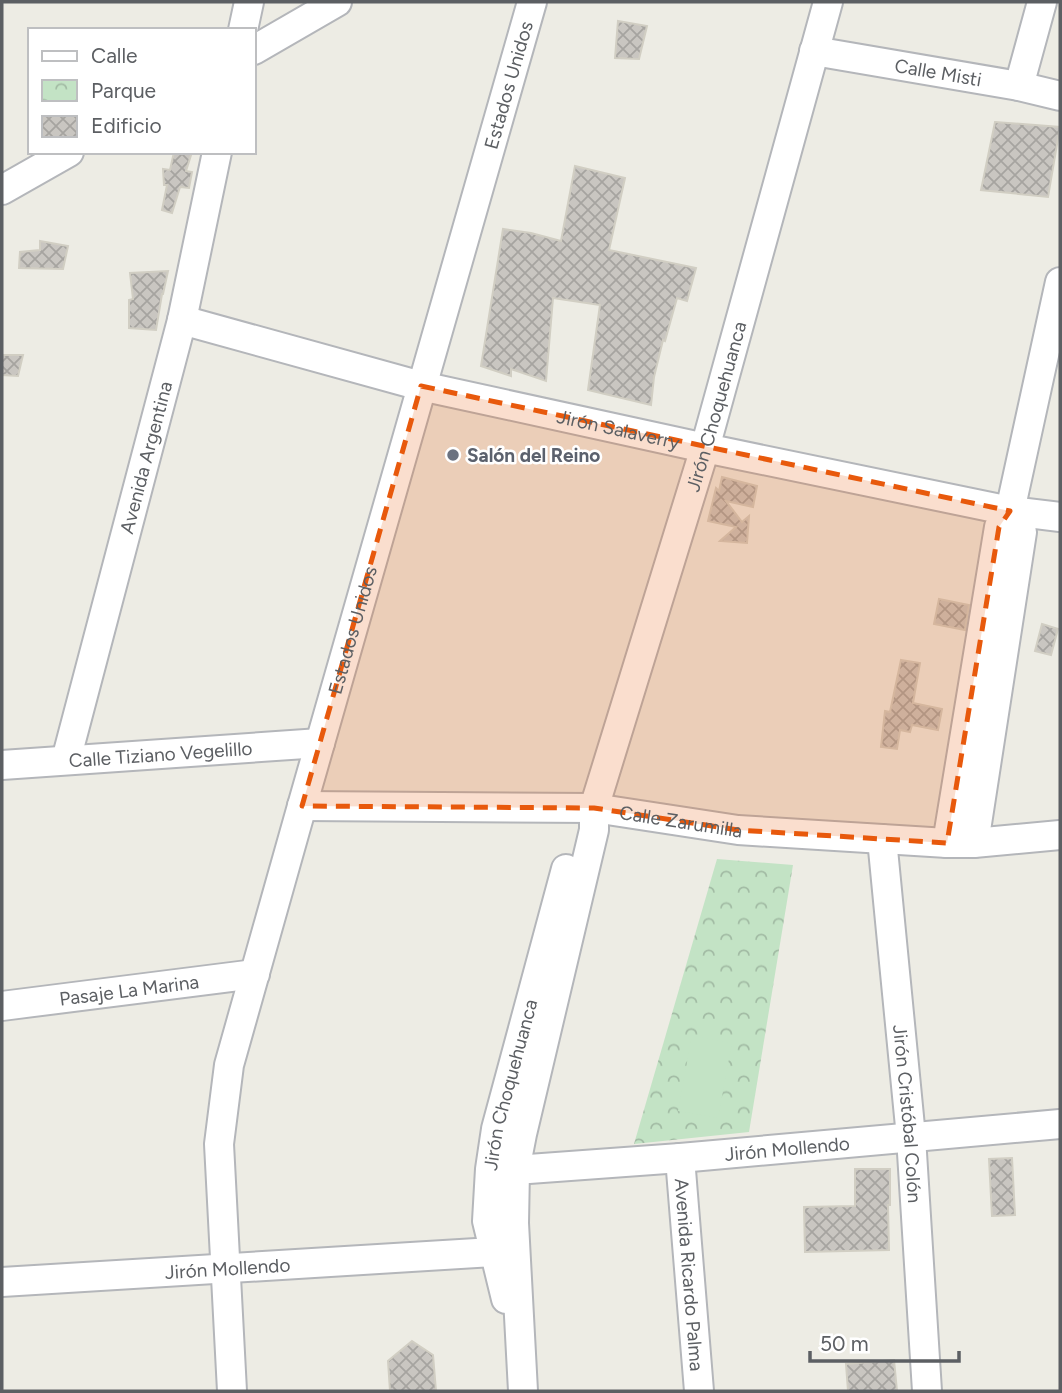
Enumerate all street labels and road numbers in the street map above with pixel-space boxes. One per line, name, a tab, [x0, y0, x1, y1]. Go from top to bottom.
street label: Estados Unidos	[479, 18, 538, 152]
street label: Calle Misti	[893, 53, 983, 91]
street label: Jirón Choquehuanca	[681, 319, 751, 494]
street label: Avenida Argentina	[115, 379, 177, 536]
street label: Jirón Salaverry	[555, 405, 682, 454]
street label: Estados Unidos	[323, 563, 382, 697]
street label: Calle Tiziano Vegelillo	[68, 736, 253, 772]
street label: Calle Zarumilla	[618, 801, 744, 842]
street label: Pasaje La Marina	[58, 970, 200, 1010]
street label: Jirón Choquehuanca	[478, 997, 542, 1172]
street label: Jirón Cristóbal Colón	[889, 1024, 927, 1204]
street label: Jirón Mollendo	[724, 1131, 851, 1165]
street label: Avenida Ricardo Palma	[670, 1177, 709, 1372]
street label: Jirón Mollendo	[164, 1253, 291, 1284]

